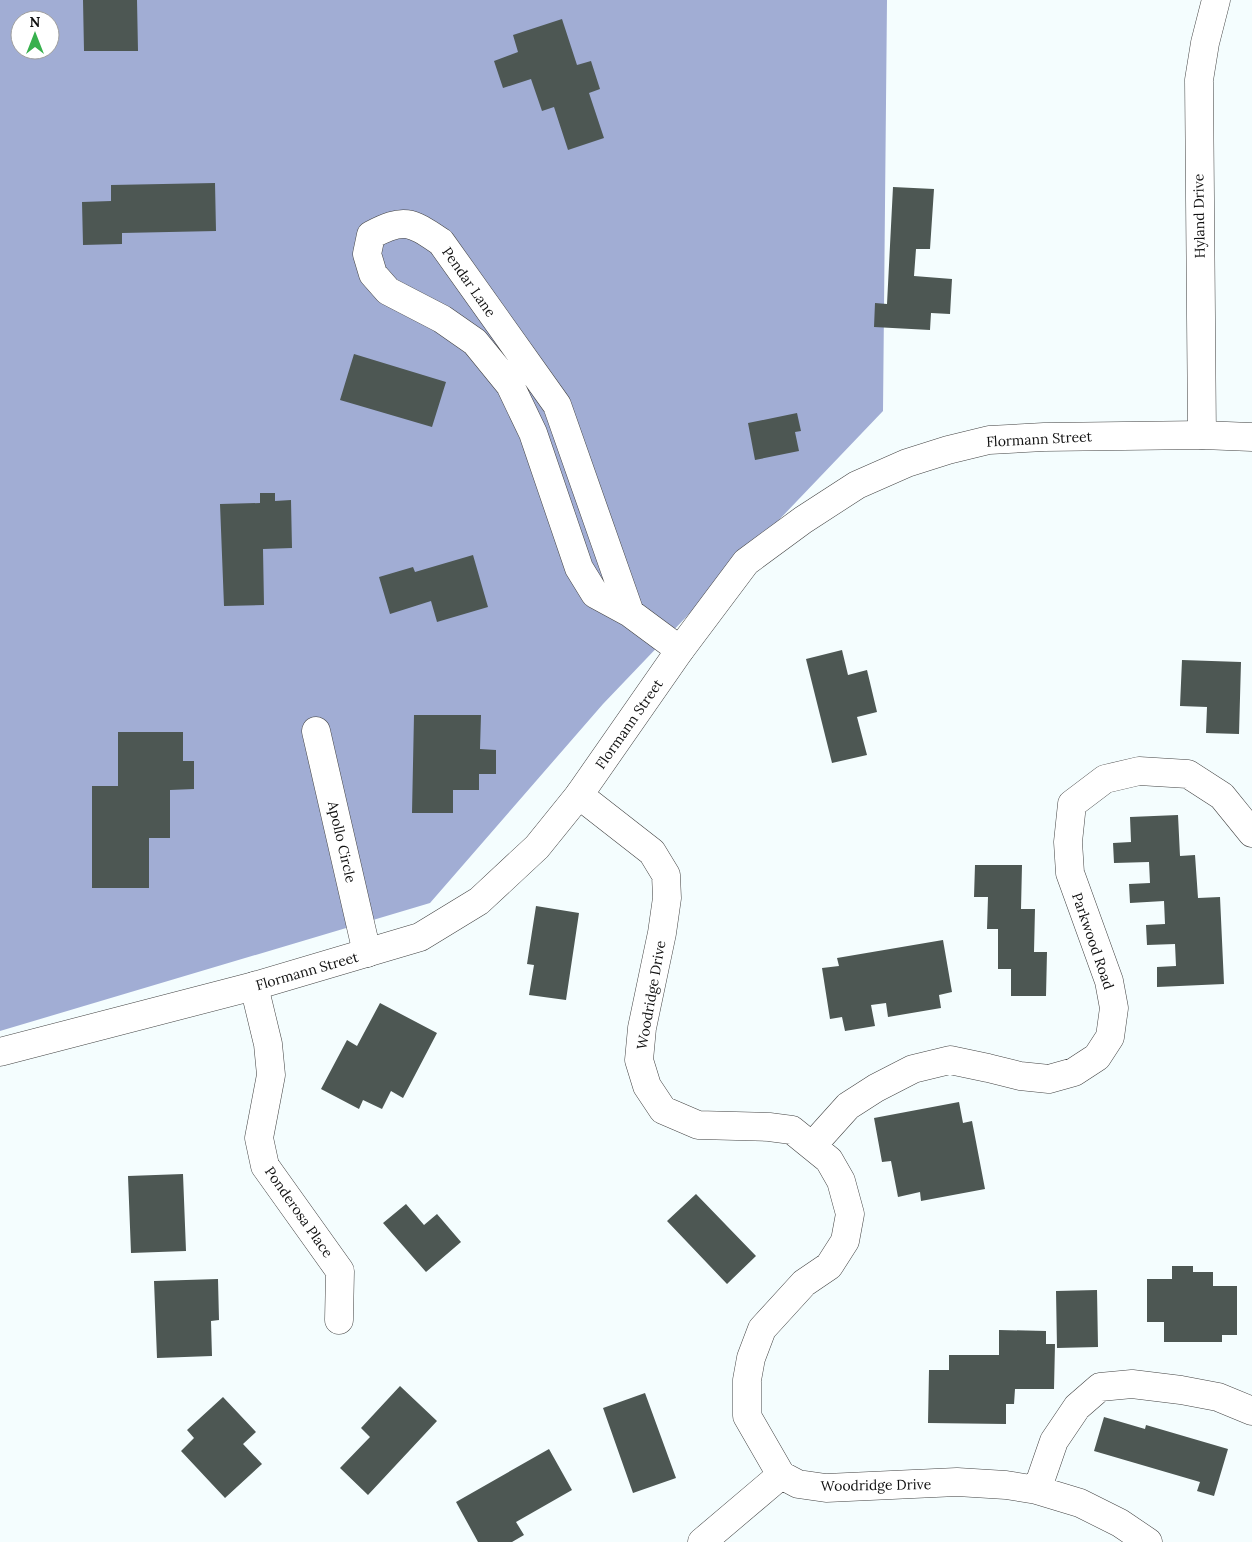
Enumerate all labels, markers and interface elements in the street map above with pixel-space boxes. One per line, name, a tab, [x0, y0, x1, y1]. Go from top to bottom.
north arrow	[10, 10, 60, 60]
text: N	[30, 13, 41, 31]
street label: Hyland Drive	[1189, 173, 1209, 258]
street label: Pendar Lane	[438, 243, 500, 321]
street label: Flormann Street	[986, 427, 1093, 451]
street label: Flormann Street	[591, 675, 667, 773]
street label: Apollo Circle	[324, 798, 360, 885]
street label: Parkwood Road	[1068, 890, 1118, 992]
street label: Woodridge Drive	[633, 939, 670, 1051]
street label: Flormann Street	[254, 948, 361, 994]
street label: Ponderosa Place	[261, 1163, 337, 1261]
street label: Woodridge Drive	[821, 1475, 932, 1495]

